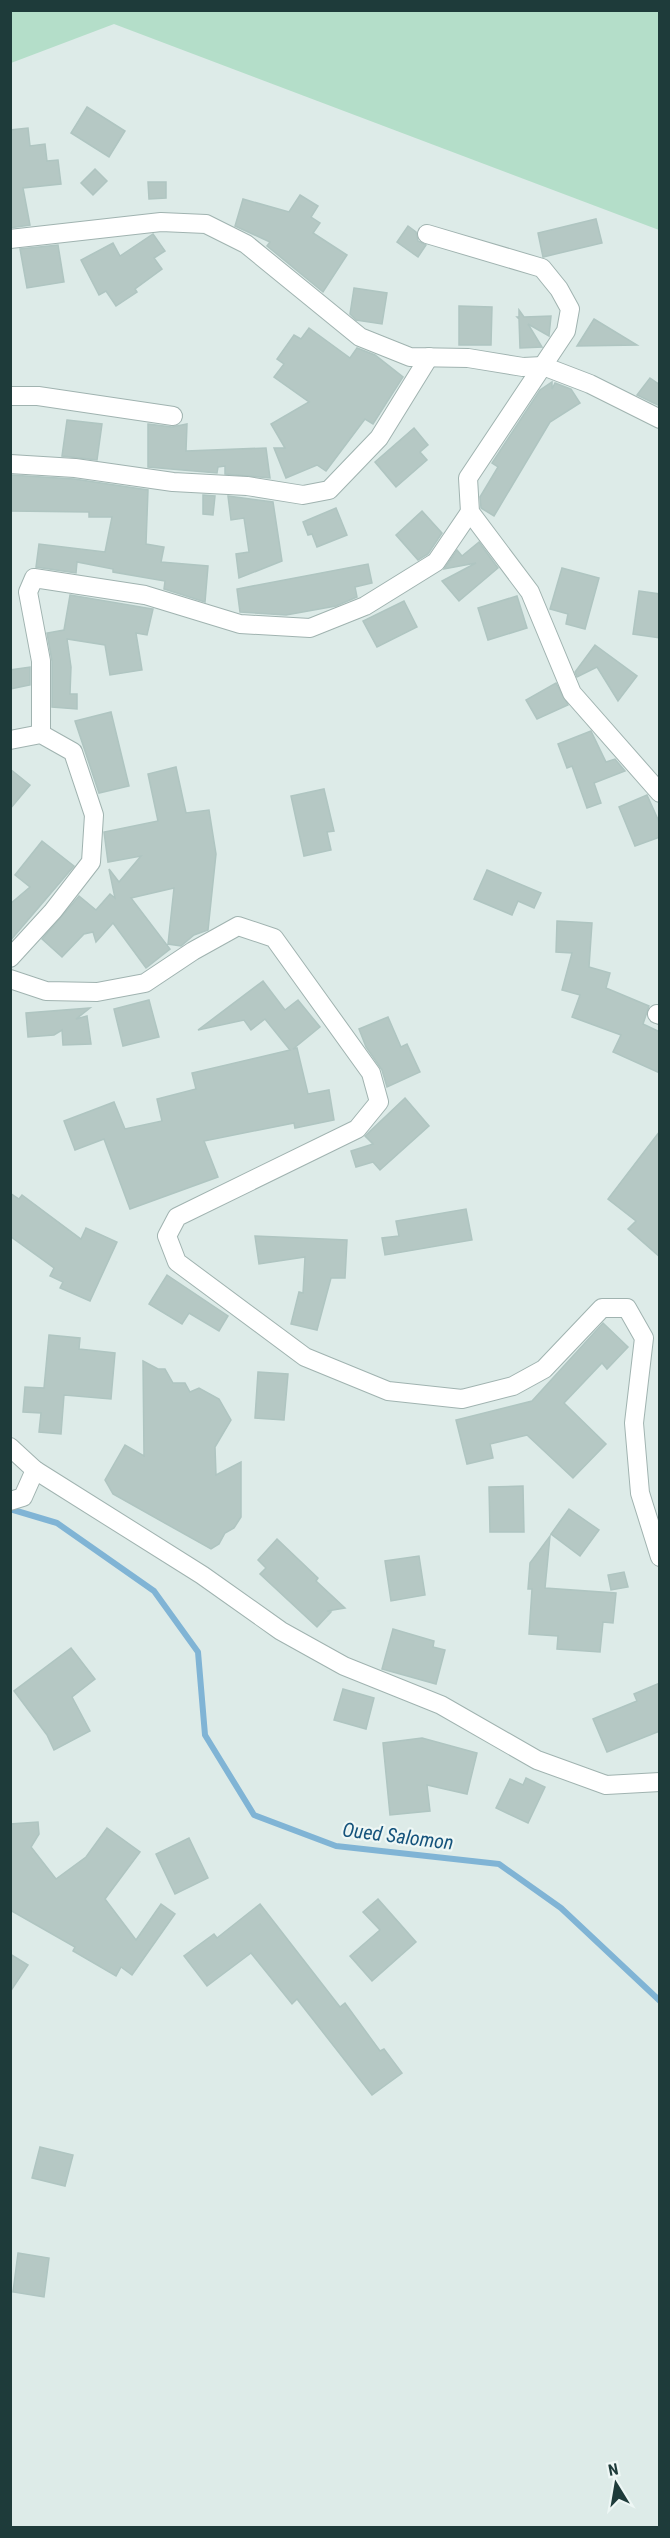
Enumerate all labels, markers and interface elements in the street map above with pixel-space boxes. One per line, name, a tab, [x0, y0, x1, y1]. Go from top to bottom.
water label: Oued Salomon	[341, 1817, 455, 1855]
north arrow	[586, 2454, 646, 2514]
text: N	[607, 2460, 620, 2480]

